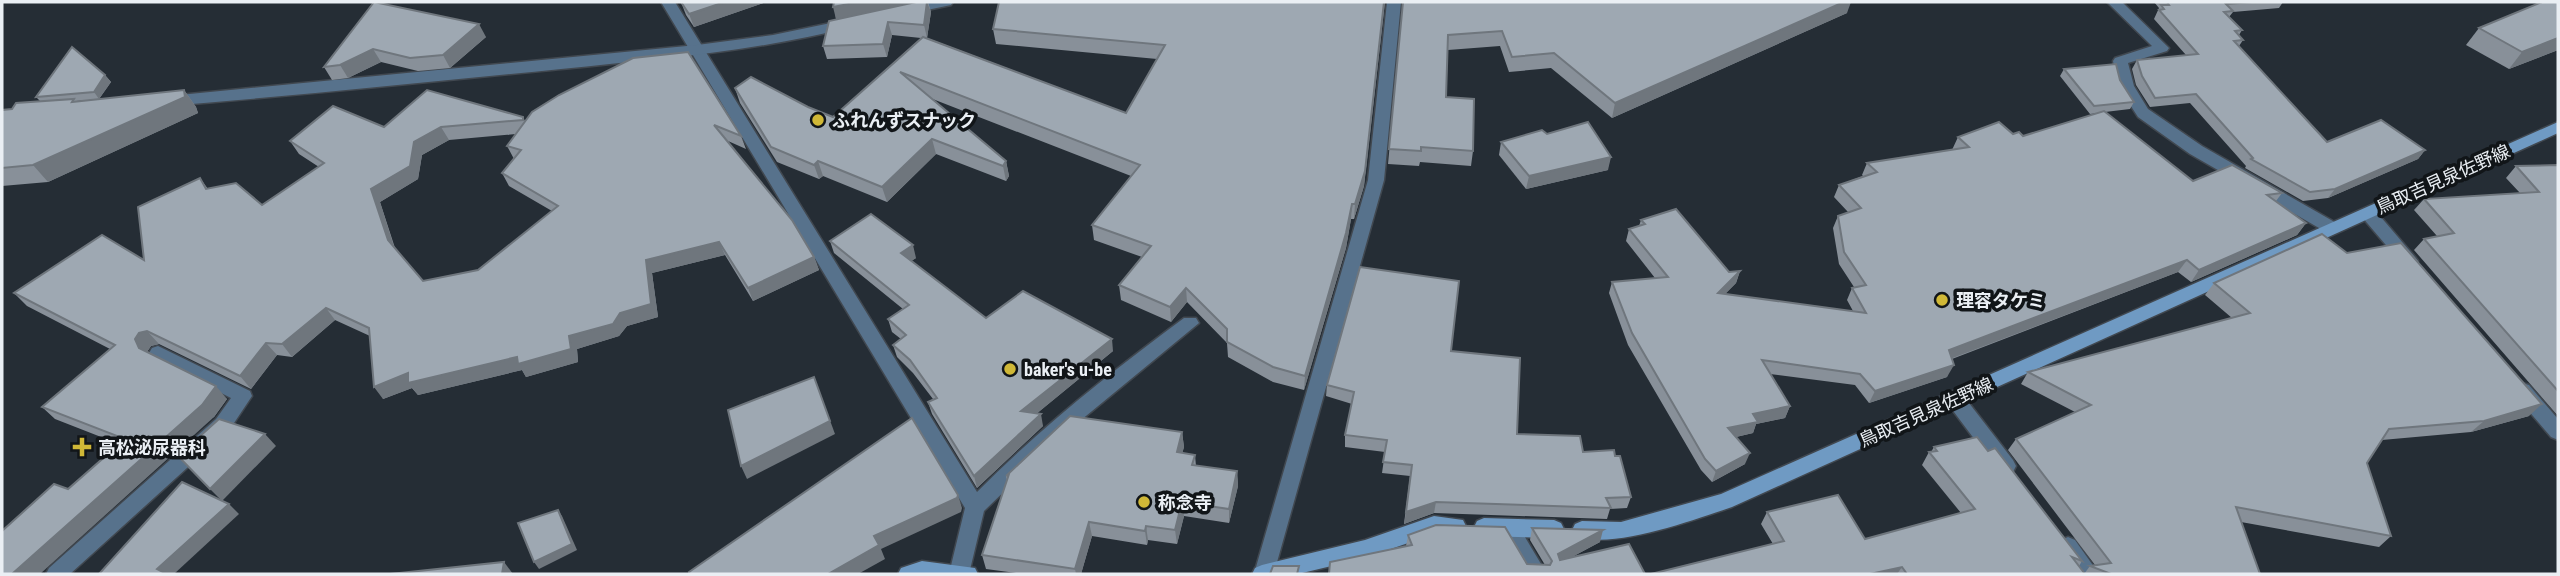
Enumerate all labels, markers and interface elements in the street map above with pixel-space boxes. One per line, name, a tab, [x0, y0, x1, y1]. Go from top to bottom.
place label: ふれんずスナック	[832, 110, 976, 131]
marker: ふれんずスナック	[810, 112, 826, 128]
street label: 鳥取吉見泉佐野線	[2373, 140, 2513, 218]
place label: 理容タケミ	[1956, 290, 2045, 311]
marker: 理容タケミ	[1934, 292, 1950, 308]
place label: baker's u-be	[1024, 359, 1112, 380]
marker: baker's u-be	[1002, 361, 1018, 377]
street label: 鳥取吉見泉佐野線	[1856, 373, 1996, 451]
marker: 高松泌尿器科	[72, 437, 92, 457]
place label: 高松泌尿器科	[98, 437, 206, 458]
place label: 称念寺	[1158, 492, 1212, 513]
marker: 称念寺	[1136, 494, 1152, 510]

